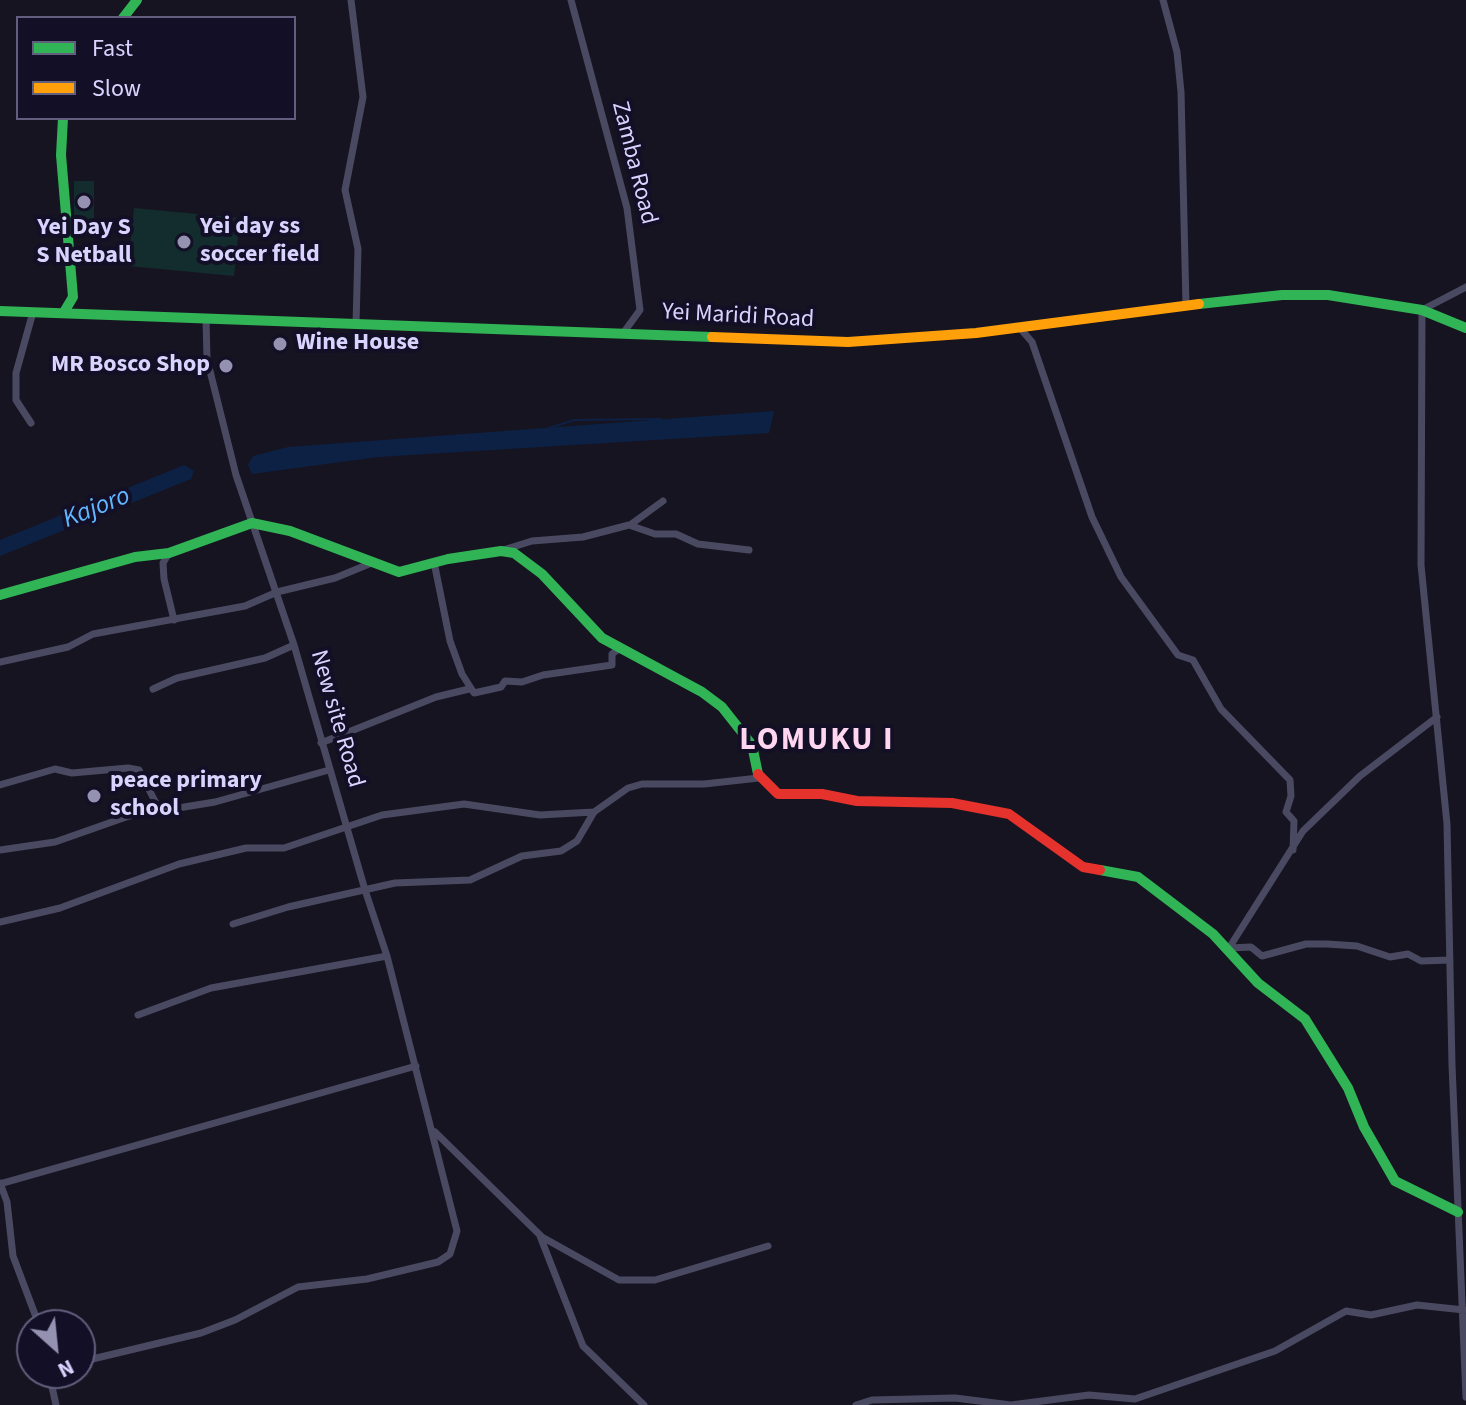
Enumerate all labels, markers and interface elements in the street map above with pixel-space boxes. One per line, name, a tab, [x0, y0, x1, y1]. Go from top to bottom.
legend	[16, 16, 296, 120]
text: Fast	[92, 31, 133, 66]
text: Slow	[92, 71, 141, 106]
street label: Zamba Road	[604, 98, 662, 228]
marker: Yei Day S S Netball	[75, 193, 93, 211]
place label: Yei day ss soccer field	[200, 214, 320, 270]
place label: Yei Day S S Netball	[36, 215, 132, 271]
marker: Yei day ss soccer field	[175, 233, 193, 251]
street label: Yei Maridi Road	[661, 299, 815, 335]
place label: Wine House	[296, 330, 419, 358]
marker: Wine House	[271, 335, 289, 353]
place label: MR Bosco Shop	[51, 352, 210, 380]
marker: MR Bosco Shop	[217, 357, 235, 375]
water label: Kajoro	[59, 481, 135, 537]
street label: New site Road	[303, 647, 369, 791]
district label: LOMUKU I	[739, 723, 895, 761]
place label: peace primary school	[110, 768, 262, 824]
marker: peace primary school	[85, 787, 103, 805]
north arrow	[16, 1309, 96, 1389]
text: N	[52, 1351, 80, 1386]

